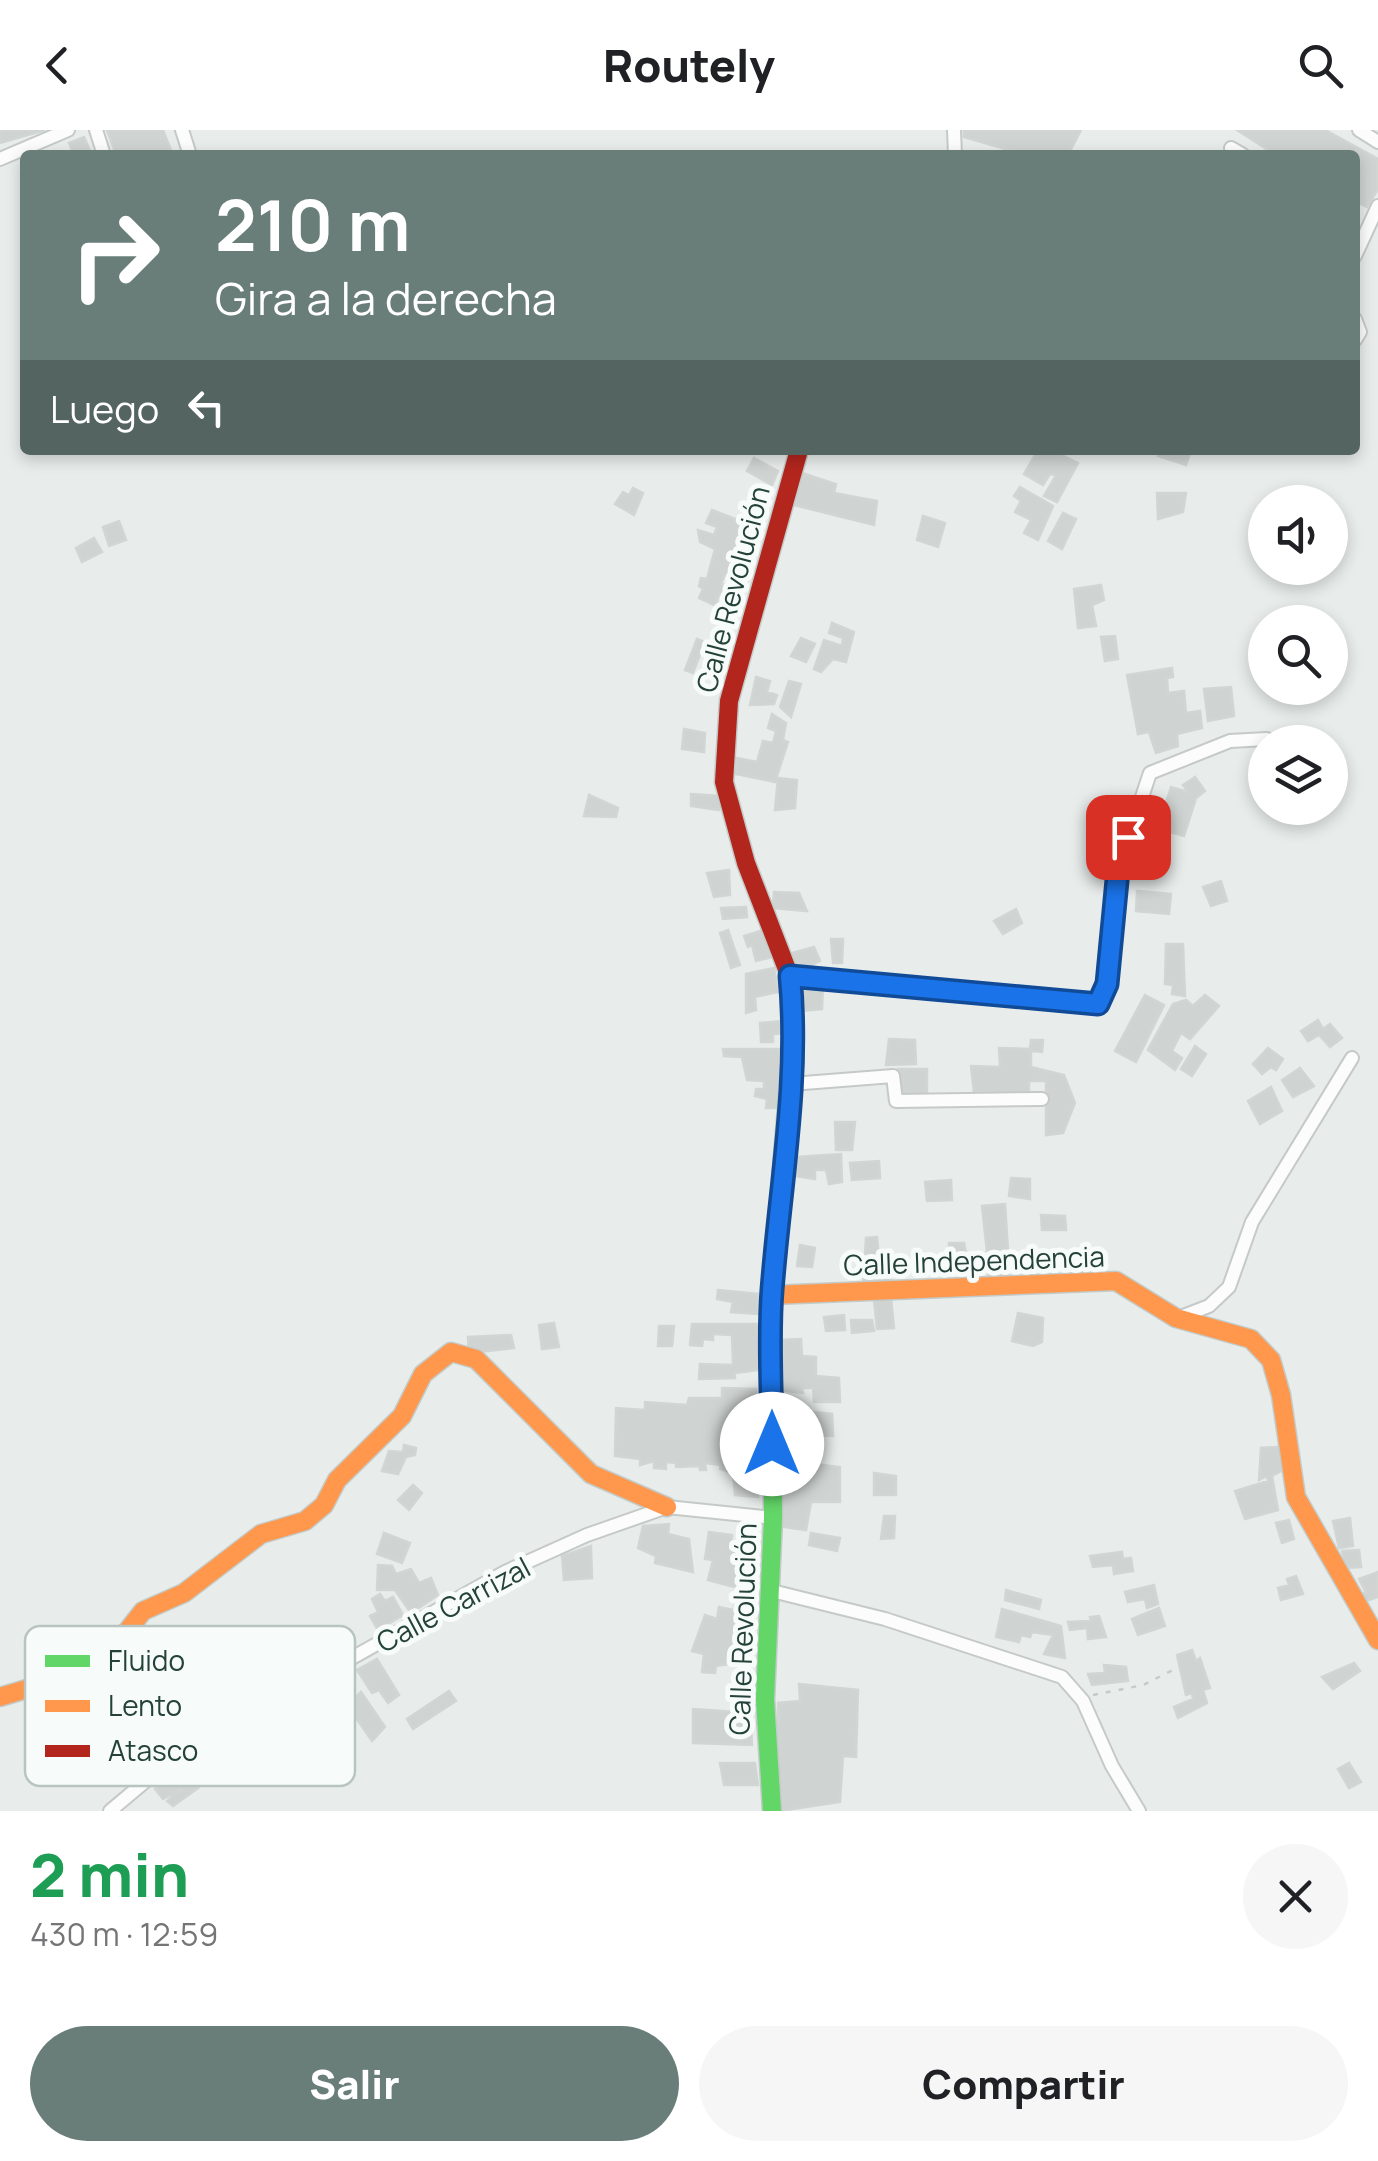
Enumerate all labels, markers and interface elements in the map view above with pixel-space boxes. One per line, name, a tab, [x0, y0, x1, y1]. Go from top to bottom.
text: Routely	[603, 34, 775, 96]
icon: back	[30, 38, 85, 93]
icon: search	[1293, 38, 1348, 93]
text: 210 m	[215, 176, 410, 272]
icon: right	[50, 190, 180, 320]
text: Gira a la derecha	[215, 267, 557, 329]
icon: left	[179, 380, 234, 435]
text: Luego	[50, 382, 159, 434]
street label: Calle Revolución	[686, 482, 778, 696]
map controls	[1248, 485, 1348, 825]
button: sound	[1248, 485, 1348, 585]
button: search	[1248, 605, 1348, 705]
button: layers	[1248, 725, 1348, 825]
pin	[1086, 795, 1171, 880]
icon: arrive	[1101, 810, 1156, 865]
street label: Calle Independencia	[843, 1236, 1105, 1284]
position arrow	[720, 1392, 824, 1496]
street label: Calle Revolución	[719, 1522, 765, 1736]
street label: Calle Carrizal	[369, 1548, 537, 1660]
legend	[25, 1626, 355, 1786]
text: Fluido	[108, 1641, 185, 1679]
text: Lento	[108, 1686, 182, 1724]
text: Atasco	[108, 1731, 198, 1769]
text: 2 min	[30, 1833, 189, 1915]
button: close	[1243, 1844, 1348, 1949]
text: 430 m · 12:59	[30, 1912, 218, 1956]
button: Salir	[30, 2026, 679, 2141]
button: Compartir	[699, 2026, 1348, 2141]

